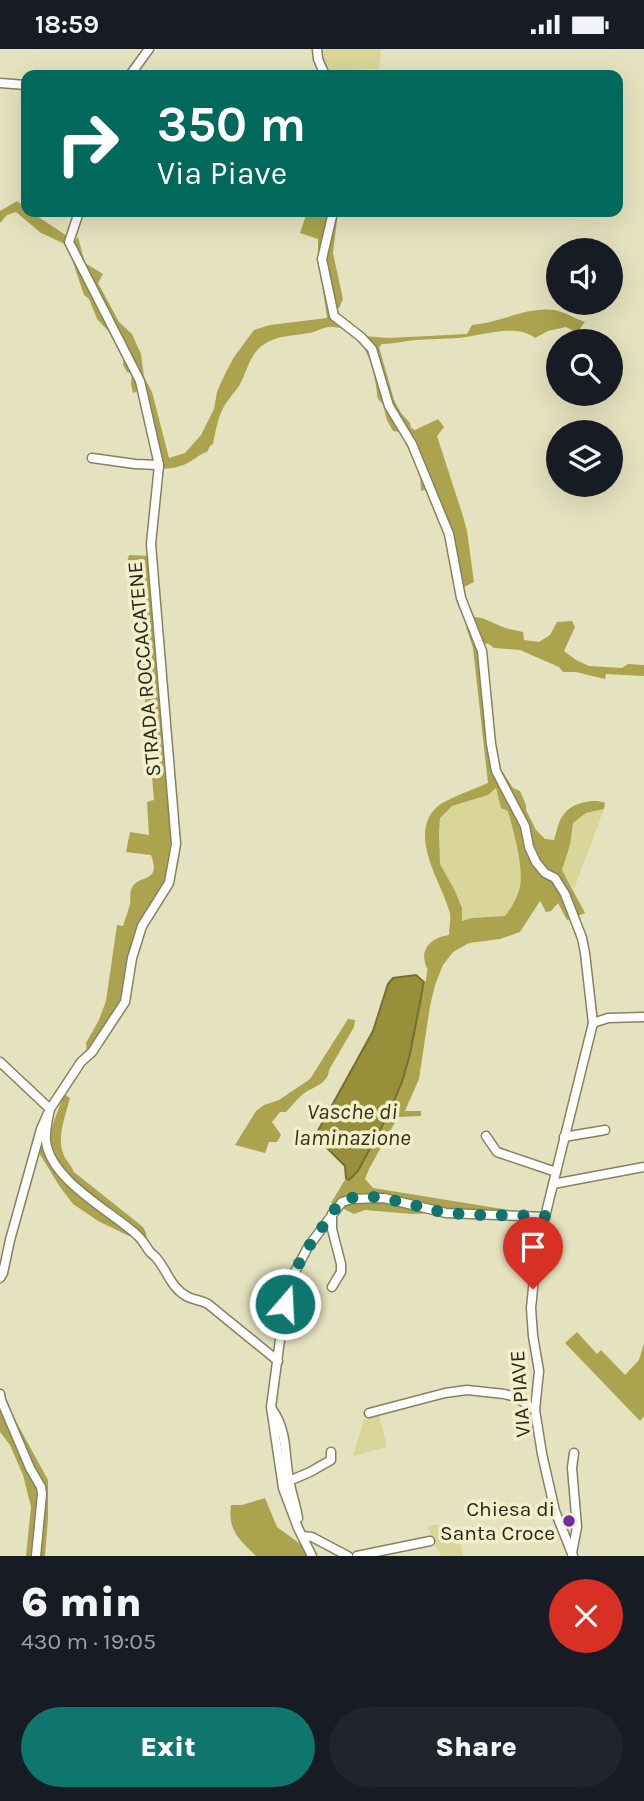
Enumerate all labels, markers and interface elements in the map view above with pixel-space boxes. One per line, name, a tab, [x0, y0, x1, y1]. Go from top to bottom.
text: 18:59	[35, 9, 99, 40]
text: 350 m	[157, 96, 306, 153]
icon: right	[42, 98, 133, 189]
text: Via Piave	[157, 155, 287, 192]
map controls	[546, 238, 623, 497]
button: sound	[546, 238, 623, 315]
button: search	[546, 329, 623, 406]
button: layers	[546, 420, 623, 497]
street label: STRADA ROCCACATENE	[123, 560, 165, 778]
water label: Vasche di laminazione	[293, 1098, 411, 1151]
pin	[503, 1217, 563, 1289]
icon: arrive	[514, 1228, 552, 1266]
position arrow	[248, 1267, 322, 1341]
street label: VIA PIAVE	[505, 1350, 535, 1438]
place label: Chiesa di Santa Croce	[440, 1497, 555, 1545]
marker: Chiesa di Santa Croce	[561, 1513, 577, 1529]
text: 6 min	[21, 1577, 142, 1627]
button: close	[549, 1579, 623, 1653]
text: 430 m · 19:05	[21, 1628, 156, 1655]
button: Exit	[21, 1707, 315, 1787]
button: Share	[329, 1707, 623, 1787]

